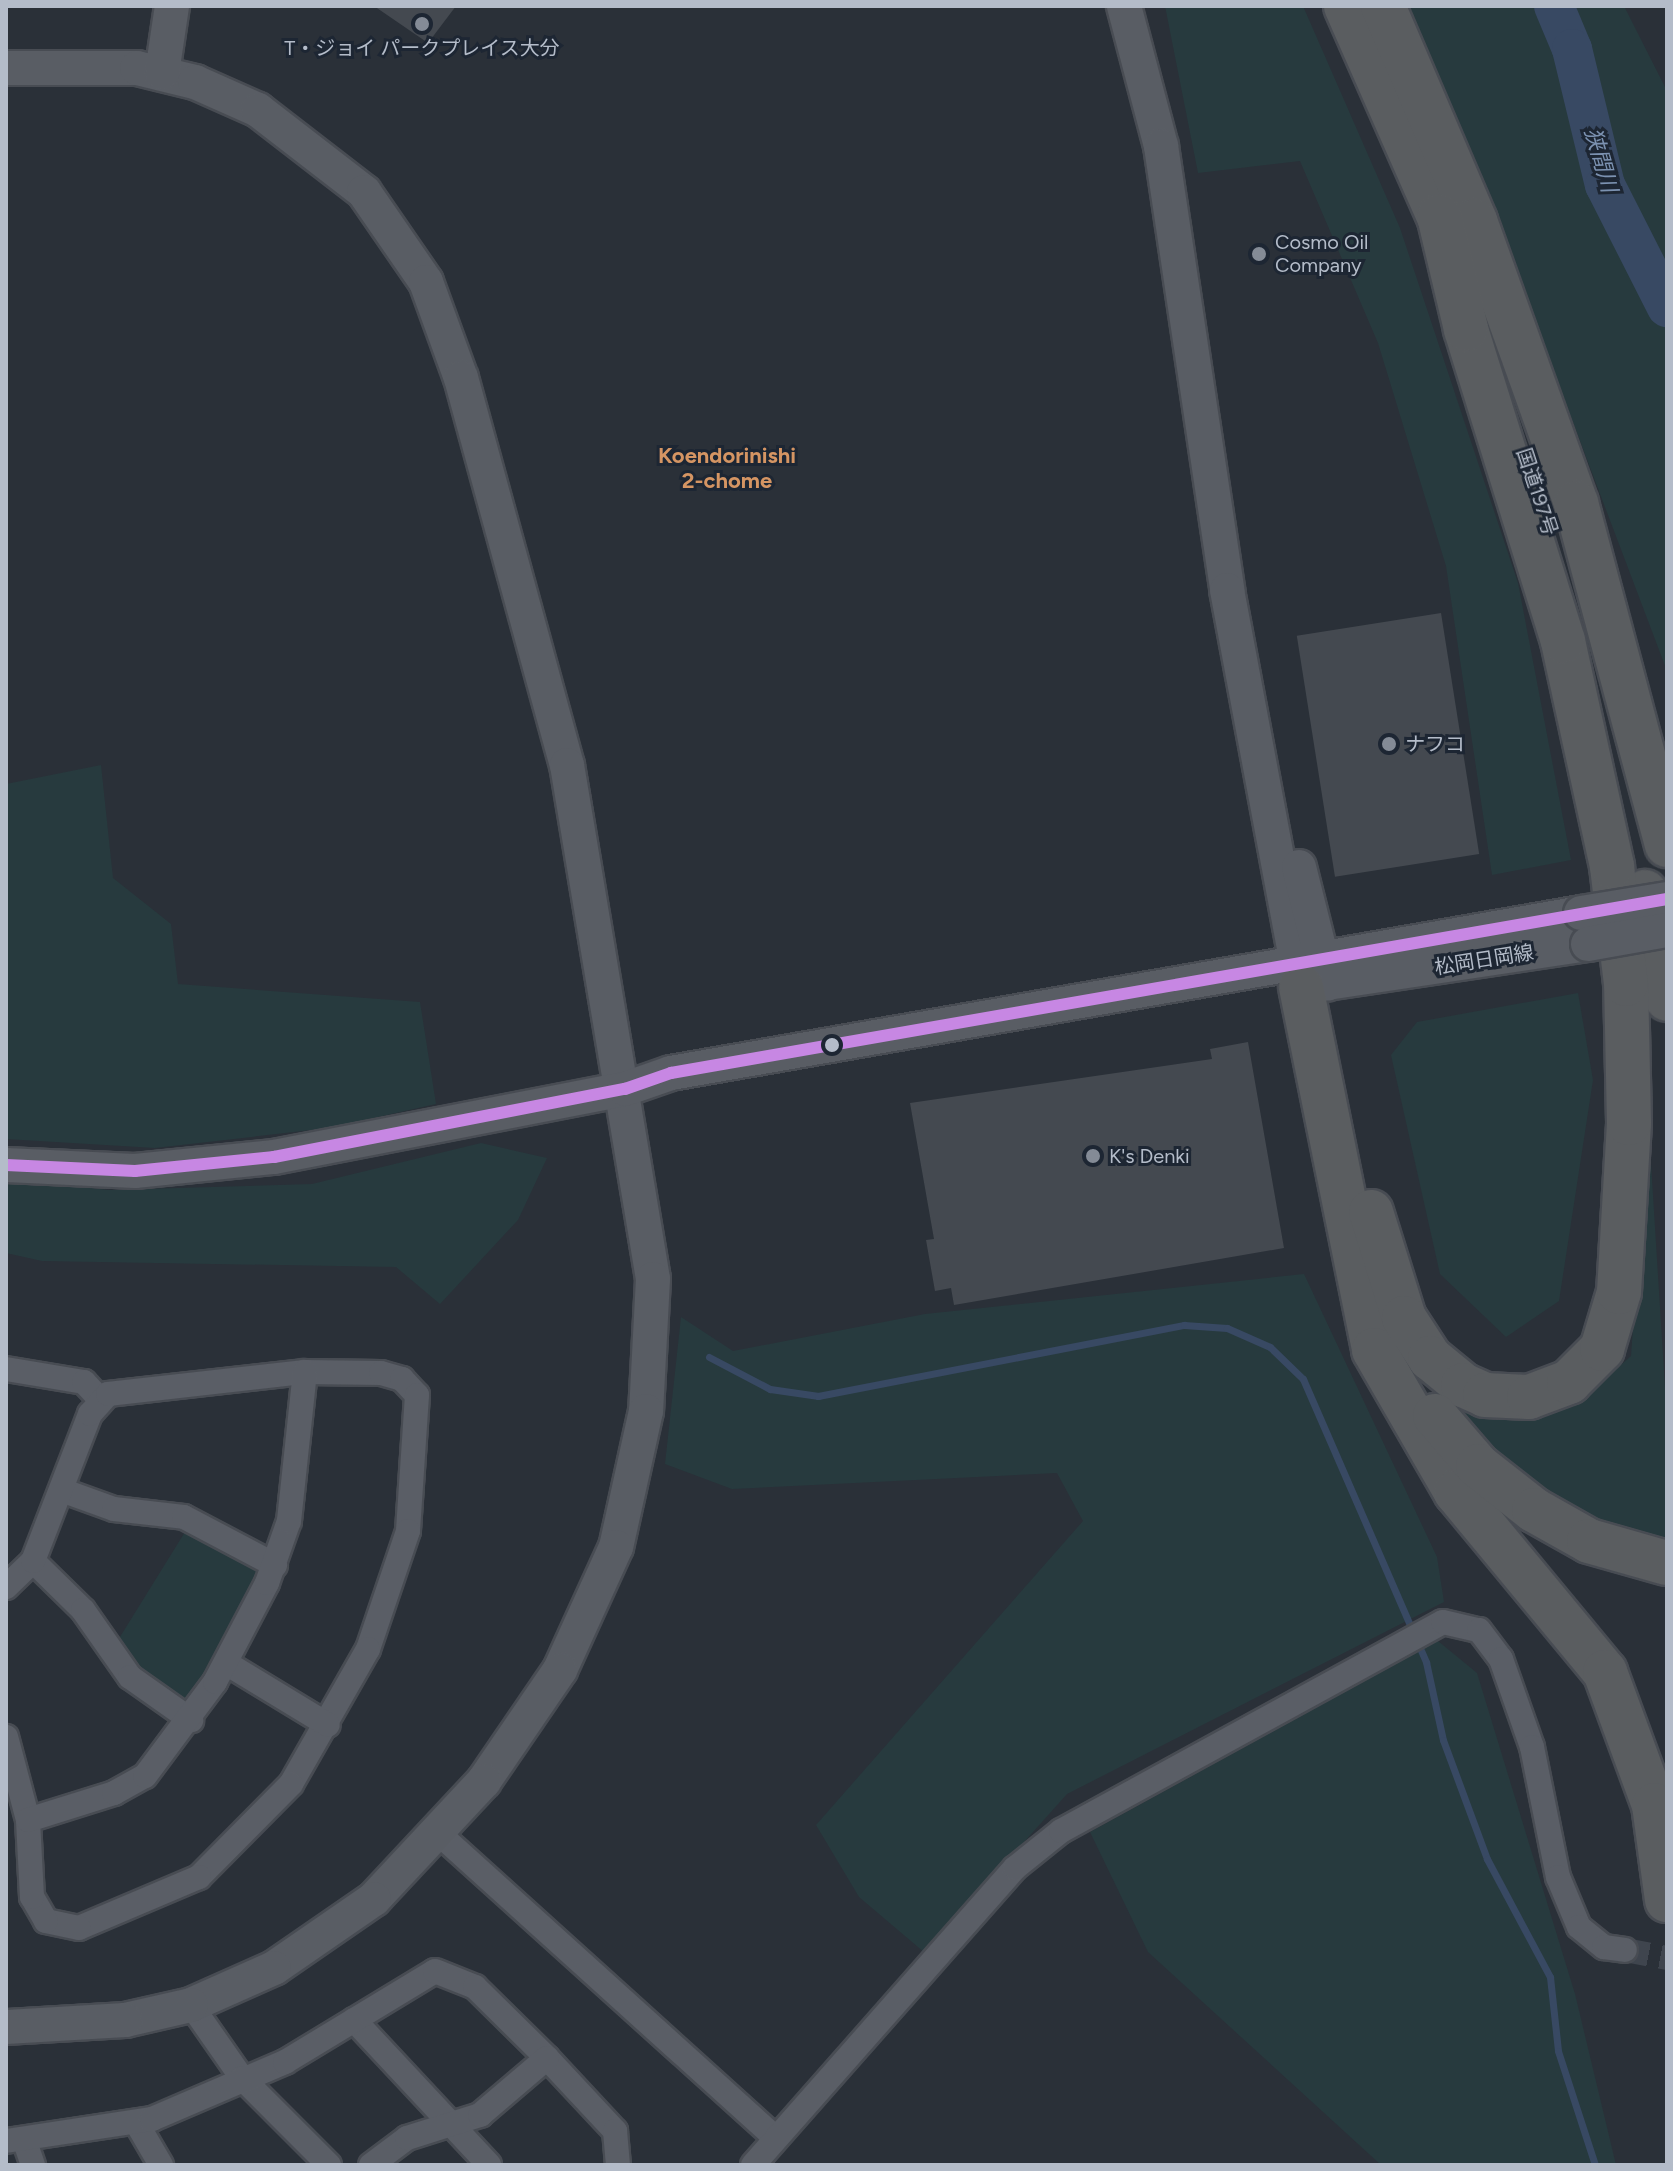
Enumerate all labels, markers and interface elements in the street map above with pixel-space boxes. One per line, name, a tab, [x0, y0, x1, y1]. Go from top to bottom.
marker: T・ジョイ パークプレイス大分	[413, 15, 431, 33]
place label: T・ジョイ パークプレイス大分	[284, 36, 560, 60]
water label: 狭間川	[1579, 125, 1623, 195]
place label: Cosmo Oil Company	[1275, 230, 1368, 277]
marker: Cosmo Oil Company	[1250, 245, 1268, 263]
district label: Koendorinishi 2-chome	[658, 442, 796, 494]
street label: 国道197号	[1512, 445, 1562, 539]
place label: ナフコ	[1405, 732, 1465, 756]
marker: ナフコ	[1380, 735, 1398, 753]
street label: 松岡日岡線	[1433, 940, 1535, 980]
unlabelled marker	[824, 1037, 840, 1053]
place label: K's Denki	[1109, 1144, 1190, 1168]
marker: K's Denki	[1084, 1147, 1102, 1165]

